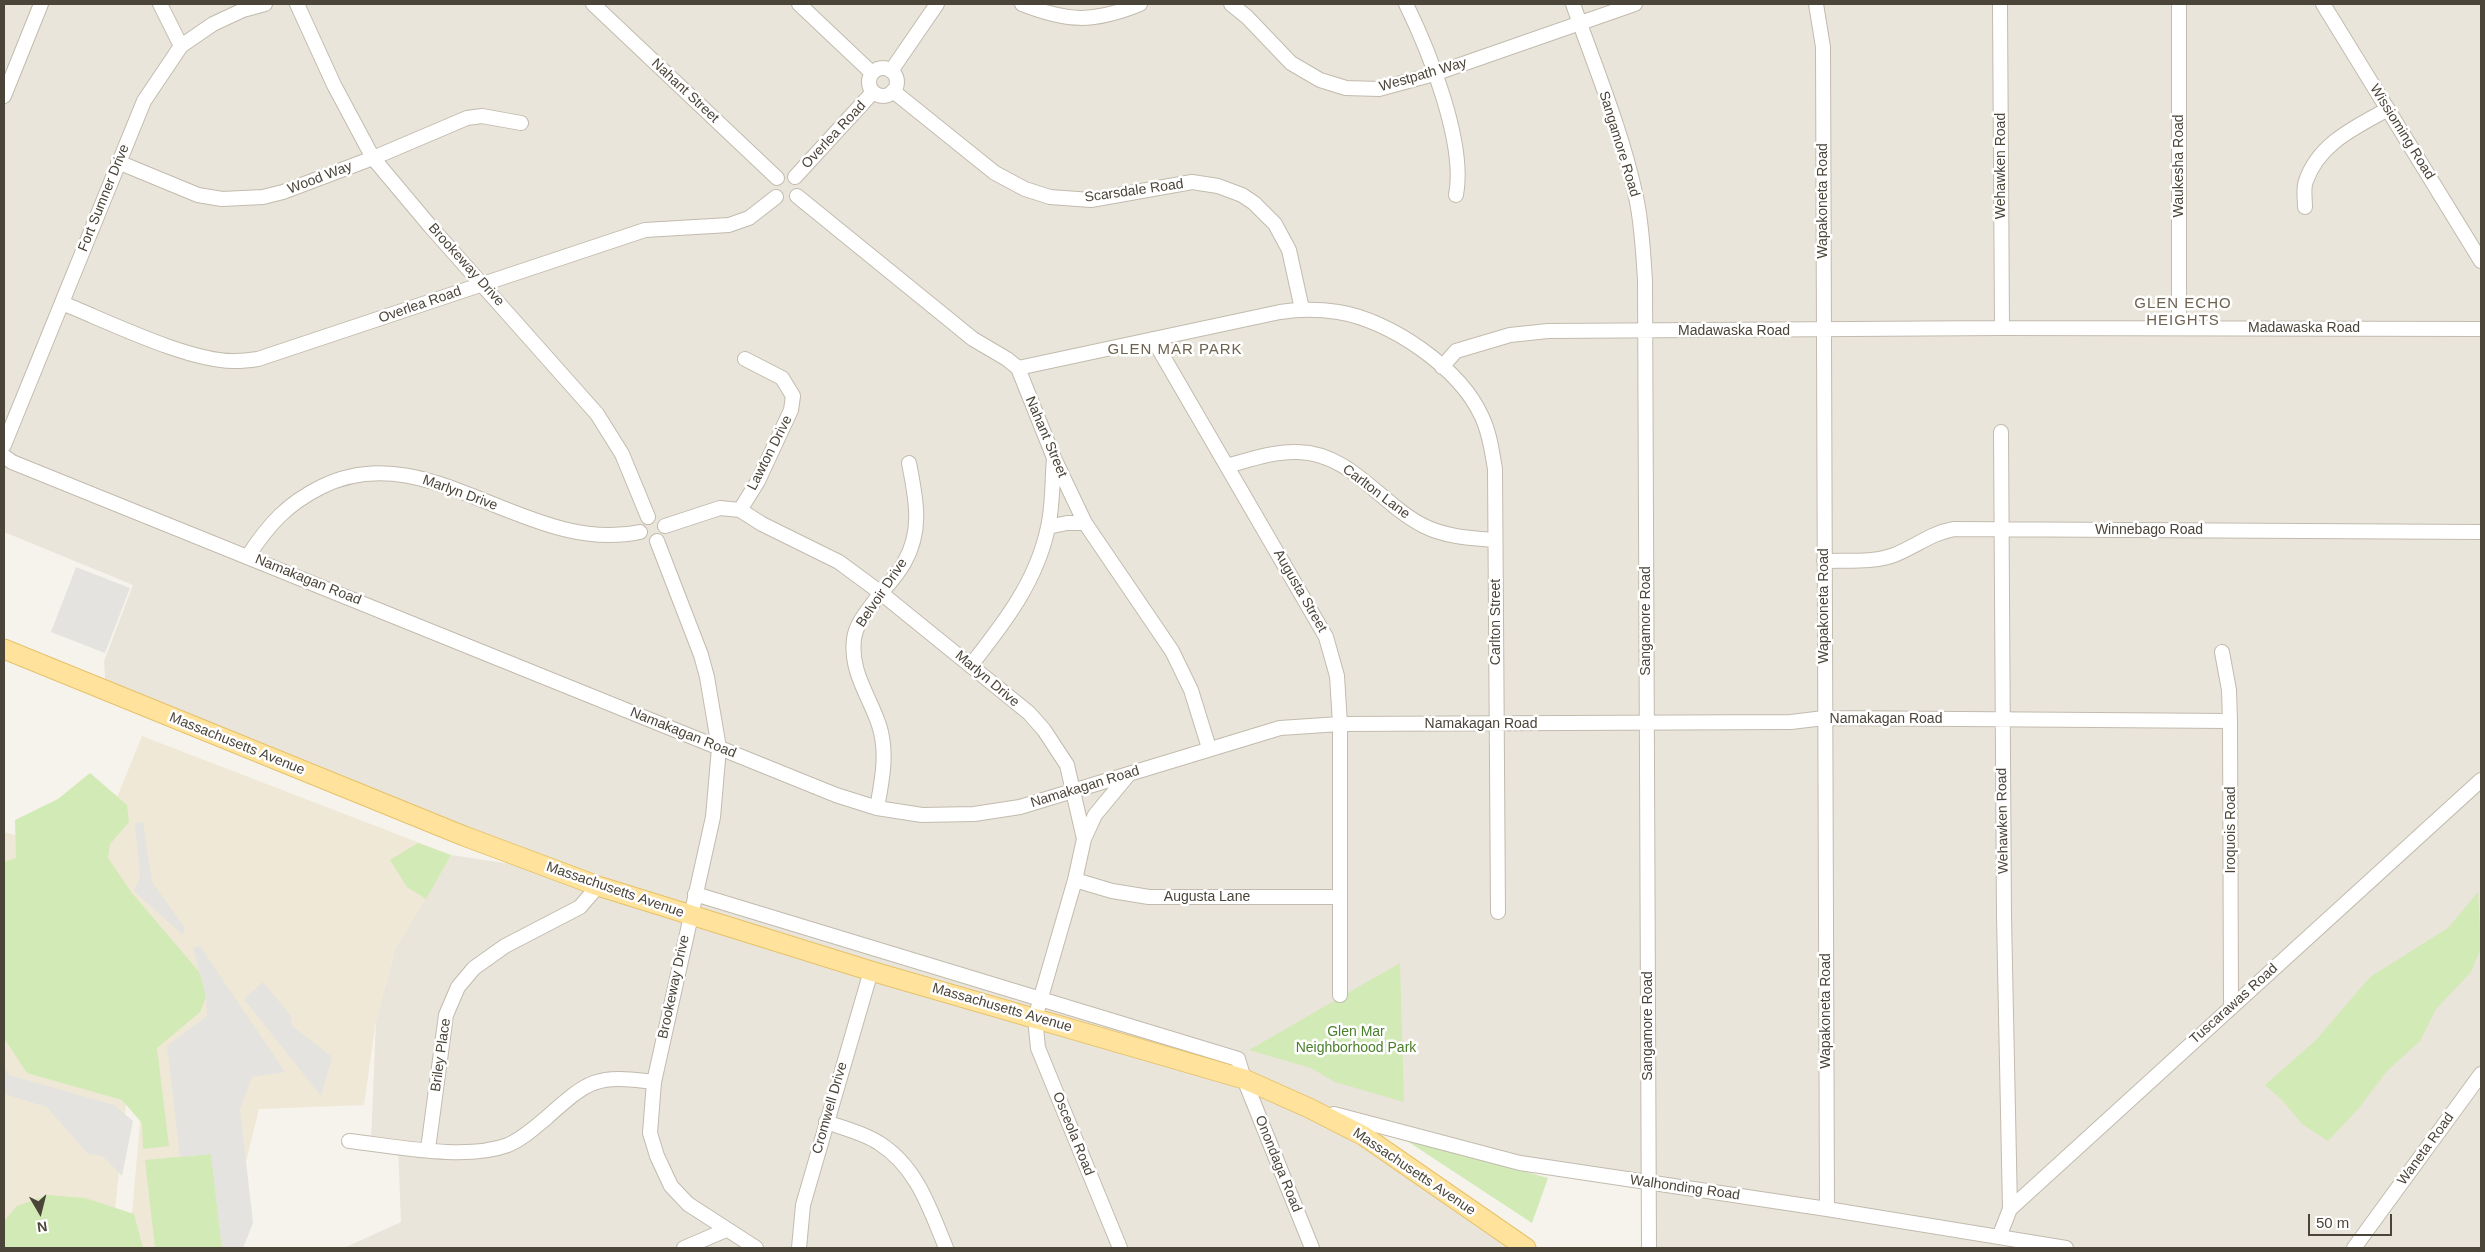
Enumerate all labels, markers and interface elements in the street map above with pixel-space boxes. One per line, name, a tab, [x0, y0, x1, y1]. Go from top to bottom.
street label: Westpath Way	[1377, 54, 1469, 96]
street label: Nahant Street	[648, 55, 722, 127]
street label: Wissioming Road	[2366, 81, 2438, 183]
street label: Sangamore Road	[1595, 89, 1643, 199]
street label: Overlea Road	[798, 98, 870, 172]
street label: Wehawken Road	[1993, 113, 2009, 219]
street label: Waukesha Road	[2171, 115, 2187, 217]
street label: Fort Sumner Drive	[75, 142, 133, 254]
street label: Wapakoneta Road	[1815, 143, 1831, 259]
street label: Wood Way	[285, 158, 355, 198]
street label: Scarsdale Road	[1084, 176, 1184, 206]
street label: Brookeway Drive	[424, 220, 508, 310]
street label: Overlea Road	[376, 283, 464, 327]
district label: GLEN ECHO HEIGHTS	[2133, 295, 2233, 330]
street label: Madawaska Road	[2248, 320, 2360, 336]
street label: Madawaska Road	[1678, 323, 1790, 339]
district label: GLEN MAR PARK	[1106, 341, 1244, 359]
street label: Nahant Street	[1021, 394, 1071, 480]
street label: Lawton Drive	[744, 413, 796, 493]
street label: Carlton Lane	[1339, 461, 1413, 523]
street label: Marlyn Drive	[420, 472, 500, 514]
street label: Winnebago Road	[2095, 522, 2203, 538]
street label: Augusta Street	[1270, 547, 1330, 635]
street label: Wapakoneta Road	[1816, 548, 1832, 664]
street label: Namakagan Road	[253, 551, 363, 609]
street label: Belvoir Drive	[853, 555, 911, 631]
street label: Sangamore Road	[1638, 566, 1654, 676]
street label: Carlton Street	[1488, 579, 1504, 665]
street label: Marlyn Drive	[952, 647, 1022, 711]
street label: Namakagan Road	[628, 704, 738, 762]
street label: Massachusetts Avenue	[167, 709, 307, 779]
street label: Namakagan Road	[1830, 711, 1942, 727]
street label: Namakagan Road	[1425, 716, 1537, 732]
street label: Namakagan Road	[1029, 762, 1141, 812]
street label: Wehawken Road	[1994, 768, 2012, 874]
street label: Iroquois Road	[2223, 786, 2239, 874]
street label: Massachusetts Avenue	[544, 859, 686, 921]
street label: Augusta Lane	[1164, 889, 1250, 905]
street label: Brookeway Drive	[655, 934, 693, 1040]
street label: Wapakoneta Road	[1818, 953, 1834, 1069]
street label: Tuscarawas Road	[2187, 960, 2281, 1048]
street label: Sangamore Road	[1640, 971, 1656, 1081]
street label: Massachusetts Avenue	[930, 980, 1074, 1036]
street label: Briley Place	[428, 1017, 454, 1093]
park label: Glen Mar Neighborhood Park	[1296, 1024, 1416, 1056]
street label: Cromwell Drive	[809, 1060, 851, 1156]
street label: Osceola Road	[1049, 1090, 1097, 1178]
street label: Waneta Road	[2394, 1110, 2458, 1188]
street label: Onondaga Road	[1251, 1113, 1305, 1215]
street label: Massachusetts Avenue	[1349, 1125, 1479, 1219]
street label: Walhonding Road	[1629, 1172, 1741, 1204]
north arrow	[15, 1187, 65, 1237]
scale bar	[2310, 1204, 2394, 1236]
text: 50 m	[2316, 1214, 2349, 1231]
text: N	[36, 1218, 48, 1235]

